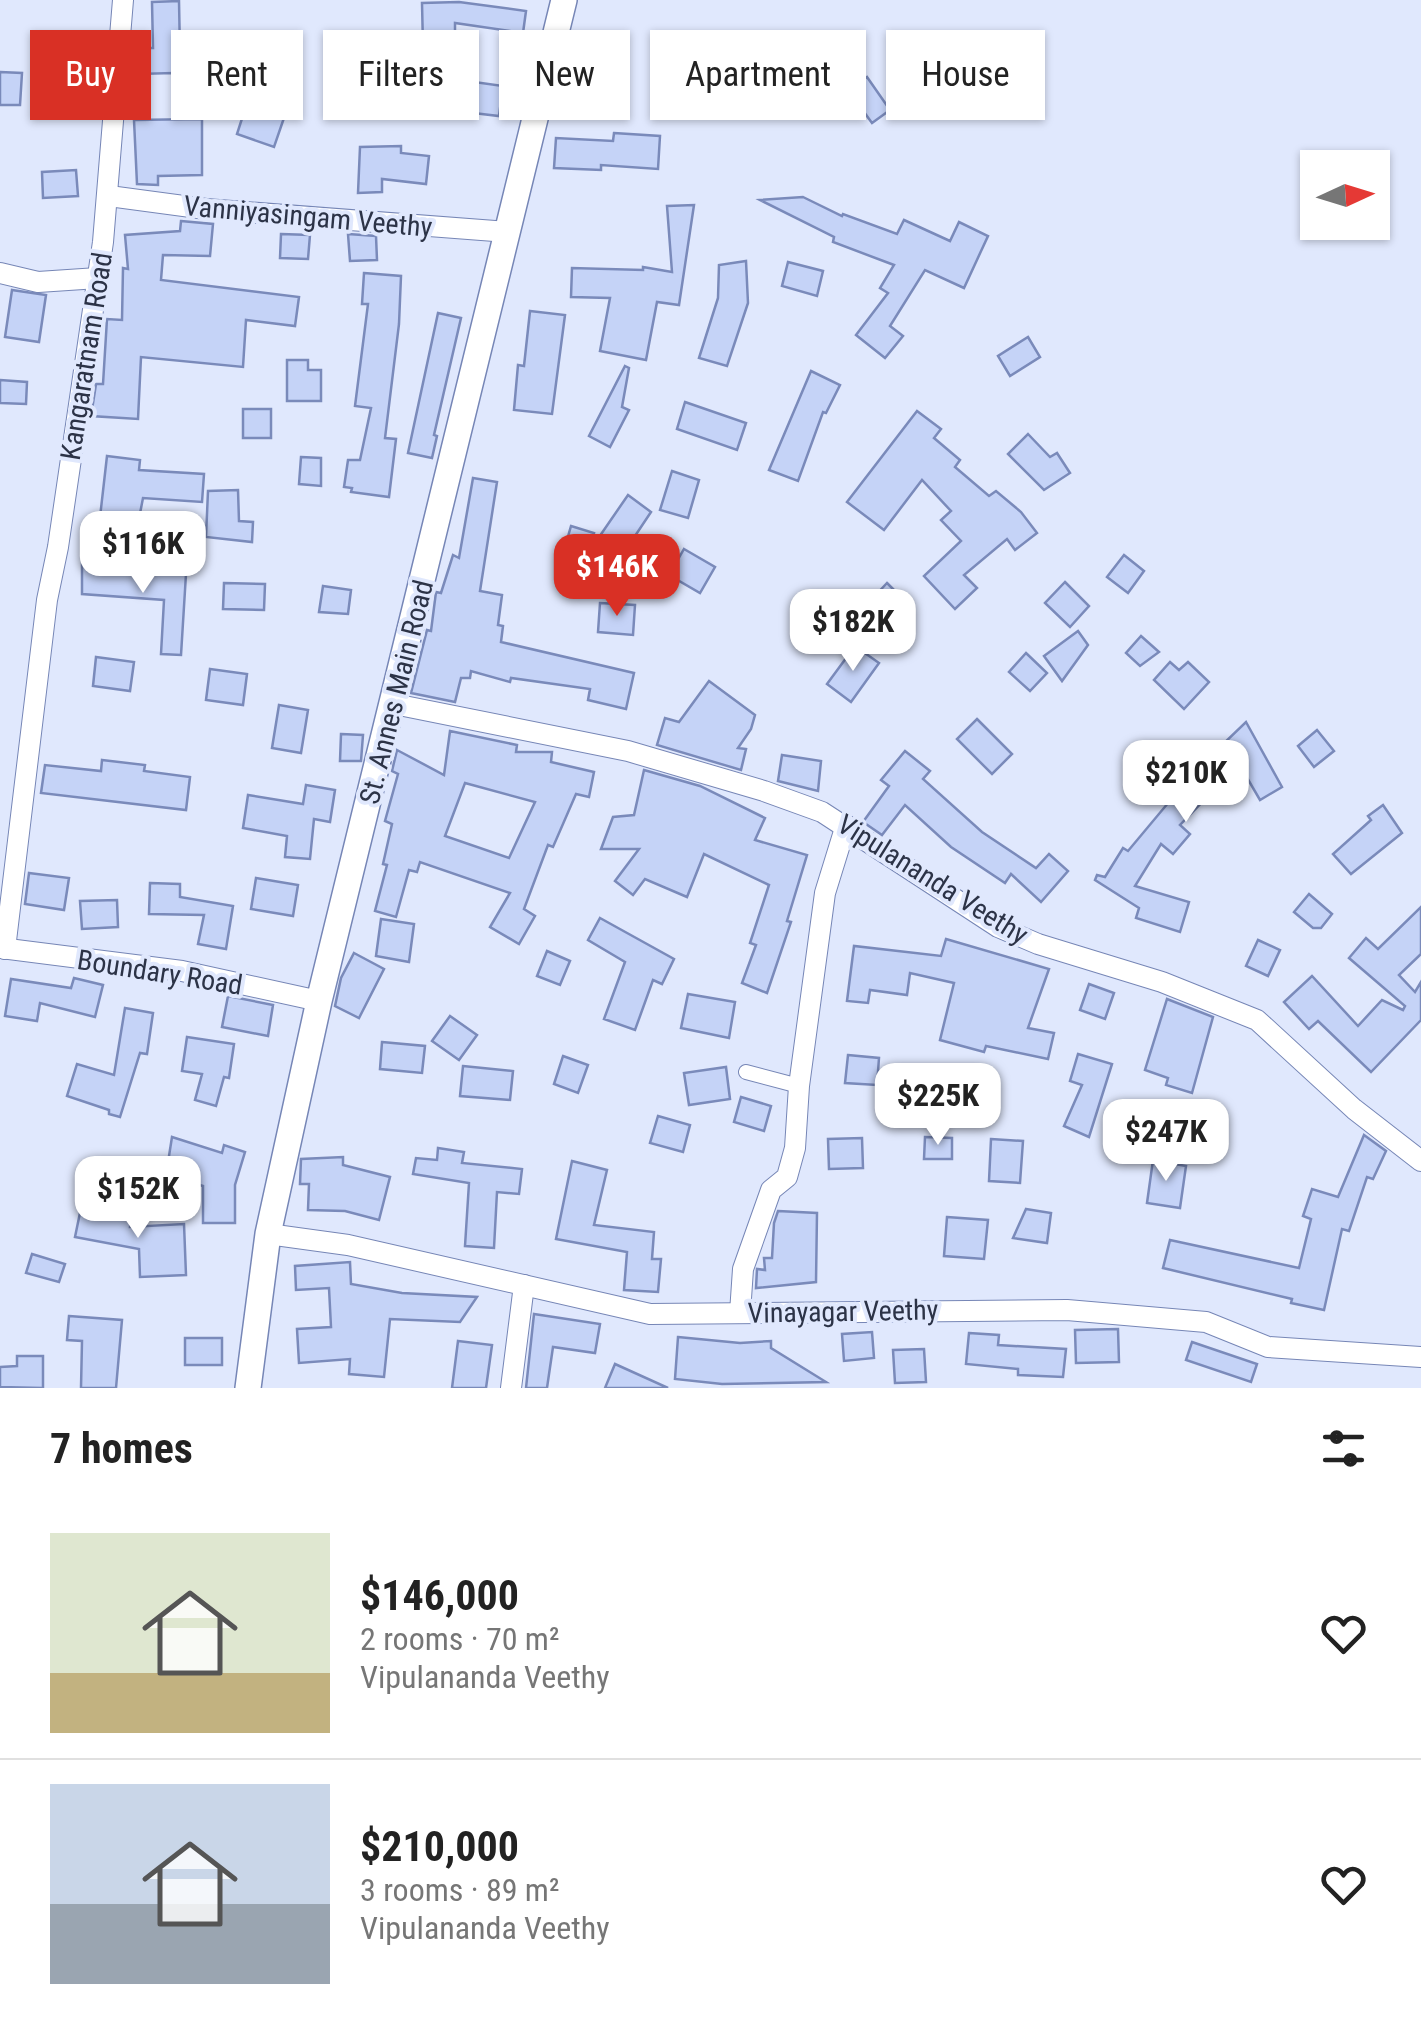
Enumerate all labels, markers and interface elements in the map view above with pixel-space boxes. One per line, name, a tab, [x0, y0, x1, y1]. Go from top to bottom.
chip: Buy	[30, 30, 151, 120]
chip: Rent	[171, 30, 303, 120]
chip: Filters	[323, 30, 479, 120]
chip: New	[499, 30, 630, 120]
chip: Apartment	[650, 30, 866, 120]
chip: House	[886, 30, 1045, 120]
north arrow	[1300, 150, 1390, 240]
map controls	[1300, 150, 1390, 240]
street label: Vanniyasingam Veethy	[182, 189, 434, 244]
street label: Kangaratnam Road	[54, 250, 119, 462]
pin: $116K	[73, 511, 213, 596]
text: $116K	[102, 524, 184, 562]
pin: $146K	[547, 534, 687, 619]
text: $146K	[576, 547, 658, 585]
street label: St. Annes Main Road	[353, 577, 440, 807]
pin: $182K	[783, 589, 923, 674]
text: $182K	[812, 602, 894, 640]
pin: $210K	[1116, 740, 1256, 825]
text: $210K	[1145, 753, 1227, 791]
street label: Vipulananda Veethy	[831, 808, 1034, 951]
street label: Boundary Road	[75, 943, 245, 1002]
pin: $225K	[868, 1063, 1008, 1148]
text: $225K	[897, 1076, 979, 1114]
pin: $247K	[1096, 1099, 1236, 1184]
text: $247K	[1125, 1112, 1207, 1150]
pin: $152K	[68, 1156, 208, 1241]
text: $152K	[97, 1169, 179, 1207]
street label: Vinayagar Veethy	[747, 1293, 939, 1330]
icon: filters	[1316, 1421, 1371, 1476]
text: 7 homes	[50, 1424, 193, 1473]
text: $146,000	[360, 1571, 519, 1620]
icon: home	[130, 1573, 250, 1693]
icon: heart	[1316, 1606, 1371, 1661]
text: 2 rooms · 70 m²	[360, 1620, 559, 1658]
text: Vipulananda Veethy	[360, 1658, 610, 1696]
text: $210,000	[360, 1822, 519, 1871]
icon: home	[130, 1824, 250, 1944]
icon: heart	[1316, 1857, 1371, 1912]
text: 3 rooms · 89 m²	[360, 1871, 559, 1909]
text: Vipulananda Veethy	[360, 1909, 610, 1947]

